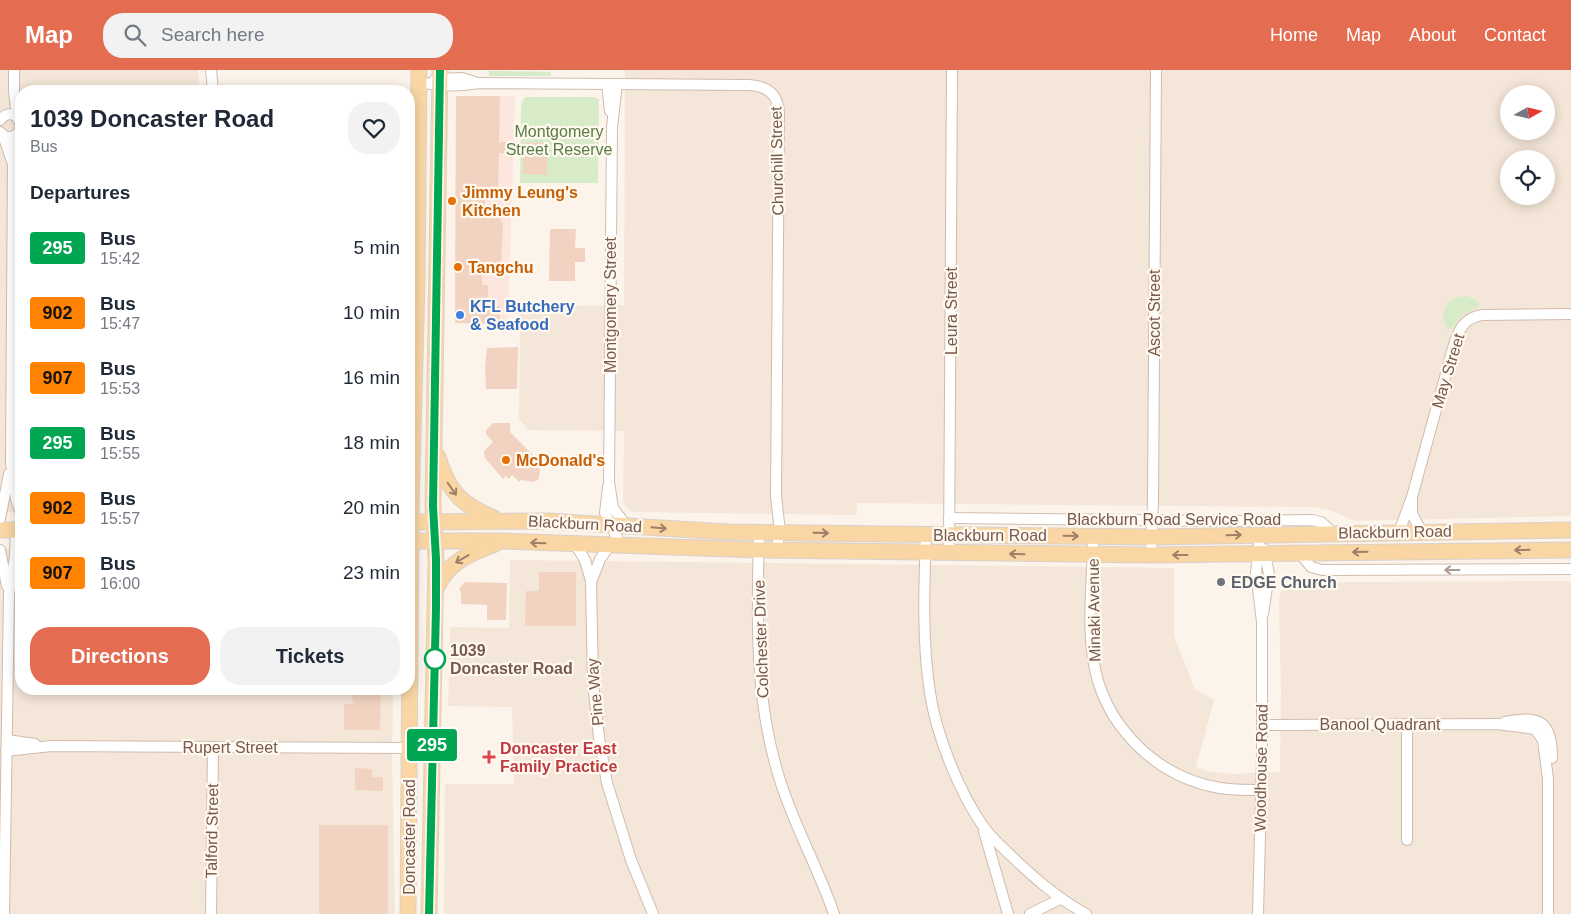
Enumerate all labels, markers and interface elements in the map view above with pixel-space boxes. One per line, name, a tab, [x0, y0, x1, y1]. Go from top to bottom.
search box	[103, 13, 453, 58]
text: Map	[25, 21, 73, 48]
icon: search	[121, 21, 149, 49]
text: Search here	[161, 24, 265, 45]
text: Home	[1270, 25, 1318, 45]
text: Map	[1346, 25, 1381, 45]
text: About	[1409, 25, 1456, 45]
text: Contact	[1484, 25, 1546, 45]
north arrow	[1500, 85, 1555, 140]
map controls	[1500, 85, 1555, 205]
button: heart	[348, 102, 400, 154]
text: 1039 Doncaster Road	[30, 105, 274, 132]
street label: Churchill Street	[768, 106, 786, 216]
park label: Montgomery Street Reserve	[506, 123, 612, 158]
text: Bus	[30, 138, 58, 155]
button: locate	[1500, 150, 1555, 205]
text: Departures	[30, 182, 130, 203]
place label: Jimmy Leung's Kitchen	[462, 184, 578, 219]
marker: Jimmy Leung's Kitchen	[446, 195, 458, 207]
text: Bus	[100, 228, 136, 249]
street label: Montgomery Street	[602, 236, 619, 373]
text: 5 min	[354, 237, 400, 258]
text: 295	[42, 238, 73, 258]
text: 15:42	[100, 250, 140, 267]
place label: Tangchu	[468, 259, 533, 276]
marker: Tangchu	[452, 261, 464, 273]
street label: Leura Street	[943, 266, 960, 355]
street label: Ascot Street	[1146, 269, 1163, 357]
text: Bus	[100, 293, 136, 314]
place label: KFL Butchery & Seafood	[470, 298, 575, 333]
text: 10 min	[343, 302, 400, 323]
text: 902	[42, 303, 73, 323]
marker: KFL Butchery & Seafood	[454, 309, 466, 321]
text: 15:47	[100, 315, 140, 332]
street label: May Street	[1429, 331, 1468, 410]
text: Bus	[100, 358, 136, 379]
text: 16 min	[343, 367, 400, 388]
text: 907	[42, 368, 73, 388]
text: 15:53	[100, 380, 140, 397]
text: Bus	[100, 423, 136, 444]
text: 18 min	[343, 432, 400, 453]
text: 295	[42, 433, 73, 453]
text: 15:55	[100, 445, 140, 462]
place label: McDonald's	[516, 452, 605, 469]
marker: McDonald's	[500, 454, 512, 466]
one-way arrow	[447, 482, 457, 496]
text: Bus	[100, 488, 136, 509]
text: 20 min	[343, 497, 400, 518]
text: 902	[42, 498, 73, 518]
text: 15:57	[100, 510, 140, 527]
street label: Blackburn Road Service Road	[1067, 511, 1281, 528]
street label: Blackburn Road	[528, 513, 642, 535]
one-way arrow	[651, 523, 667, 532]
street label: Blackburn Road	[1338, 523, 1452, 541]
street label: Blackburn Road	[933, 527, 1047, 544]
one-way arrow	[813, 528, 829, 538]
one-way arrow	[1063, 531, 1079, 541]
one-way arrow	[1226, 531, 1242, 540]
one-way arrow	[530, 538, 546, 547]
one-way arrow	[1515, 545, 1531, 555]
one-way arrow	[1352, 547, 1368, 557]
one-way arrow	[1010, 549, 1026, 558]
one-way arrow	[1172, 550, 1188, 560]
text: Bus	[100, 553, 136, 574]
one-way arrow	[456, 554, 470, 564]
street label: Minaki Avenue	[1085, 558, 1103, 662]
text: 23 min	[343, 562, 400, 583]
text: 907	[42, 563, 73, 583]
one-way arrow	[1445, 565, 1461, 575]
place label: EDGE Church	[1231, 574, 1337, 591]
text: 16:00	[100, 575, 140, 592]
marker: EDGE Church	[1215, 576, 1227, 588]
street label: Colchester Drive	[750, 580, 772, 698]
button: Directions	[30, 627, 210, 685]
button: Tickets	[220, 627, 400, 685]
place label: 1039 Doncaster Road	[450, 642, 573, 677]
marker: 1039 Doncaster Road	[424, 648, 446, 670]
street label: Pine Way	[584, 657, 606, 727]
street label: Woodhouse Road	[1251, 704, 1271, 832]
street label: Banool Quadrant	[1320, 716, 1441, 733]
line badge: 295	[403, 729, 461, 761]
text: 295	[417, 735, 447, 755]
street label: Rupert Street	[182, 739, 278, 756]
place label: Doncaster East Family Practice	[500, 740, 618, 775]
marker: Doncaster East Family Practice	[482, 750, 496, 764]
street label: Doncaster Road	[401, 779, 418, 895]
street label: Talford Street	[203, 783, 221, 879]

